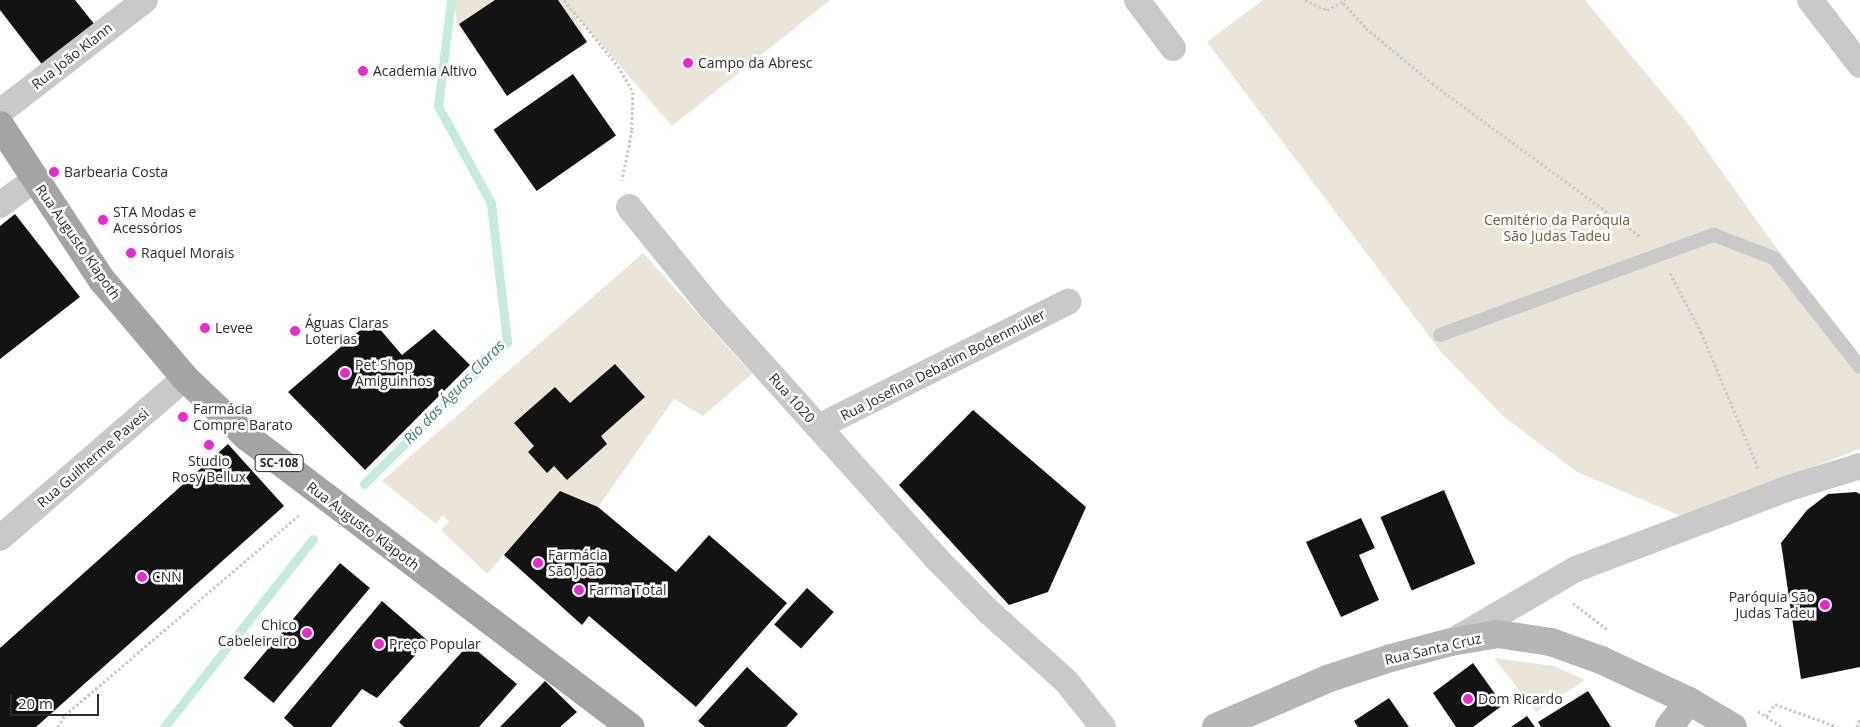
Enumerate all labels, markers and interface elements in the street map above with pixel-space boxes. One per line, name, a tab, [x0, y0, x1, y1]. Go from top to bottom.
street label: Rua João Klann	[28, 19, 116, 93]
place label: Campo da Abresc	[698, 55, 813, 71]
marker: Campo da Abresc	[682, 57, 694, 69]
place label: Academia Altivo	[373, 63, 477, 79]
marker: Academia Altivo	[357, 65, 369, 77]
place label: Barbearia Costa	[64, 164, 168, 180]
marker: Barbearia Costa	[48, 166, 60, 178]
street label: Rua Augusto Klapoth	[32, 181, 124, 303]
place label: STA Modas e Acessórios	[113, 204, 196, 236]
park label: Cemitério da Paróquia São Judas Tadeu	[1484, 212, 1630, 244]
marker: STA Modas e Acessórios	[97, 214, 109, 226]
place label: Raquel Morais	[141, 245, 234, 261]
marker: Raquel Morais	[125, 247, 137, 259]
street label: Rua Josefina Debatim Bodenmüller	[838, 306, 1048, 424]
place label: Águas Claras Loterias	[305, 315, 388, 348]
place label: Levee	[215, 320, 253, 336]
marker: Levee	[199, 322, 211, 334]
marker: Águas Claras Loterias	[289, 325, 301, 337]
water label: Rio das Águas Claras	[400, 336, 508, 448]
place label: Pet Shop Amiguinhos	[355, 357, 432, 390]
marker: Pet Shop Amiguinhos	[339, 367, 351, 379]
street label: Rua 1020	[765, 370, 819, 426]
place label: Farmácia Compre Barato	[193, 401, 293, 434]
street label: Rua Guilherme Pavesi	[34, 405, 152, 511]
marker: Farmácia Compre Barato	[177, 411, 189, 423]
marker: Studio Rosy Bellux	[203, 439, 215, 451]
place label: Studio Rosy Bellux	[172, 453, 246, 486]
road number: SC-108	[254, 453, 304, 472]
street label: Rua Augusto Klapoth	[303, 478, 423, 574]
place label: Farmácia São João	[548, 547, 607, 580]
marker: Farmácia São João	[532, 557, 544, 569]
place label: CNN	[152, 569, 182, 585]
marker: CNN	[136, 571, 148, 583]
place label: Farma Total	[589, 582, 667, 598]
marker: Farma Total	[573, 584, 585, 596]
place label: Paróquia São Judas Tadeu	[1729, 589, 1815, 622]
marker: Paróquia São Judas Tadeu	[1819, 599, 1831, 611]
place label: Chico Cabeleireiro	[218, 617, 297, 650]
marker: Chico Cabeleireiro	[301, 627, 313, 639]
street label: Rua Santa Cruz	[1383, 630, 1483, 668]
place label: Preço Popular	[389, 636, 481, 652]
marker: Preço Popular	[373, 638, 385, 650]
scale bar	[12, 684, 101, 716]
place label: Dom Ricardo	[1478, 691, 1563, 707]
text: 20 m	[18, 693, 53, 713]
marker: Dom Ricardo	[1462, 693, 1474, 705]

